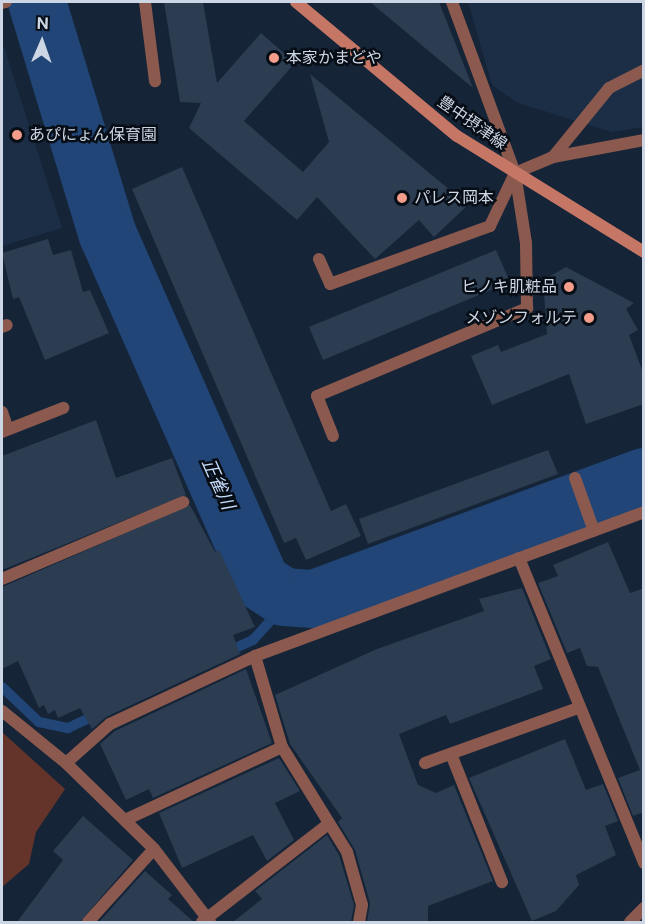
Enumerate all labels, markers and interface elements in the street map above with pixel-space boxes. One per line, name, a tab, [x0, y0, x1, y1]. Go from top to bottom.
north arrow	[12, 12, 72, 72]
text: N	[36, 14, 49, 33]
place label: 本家かまどや	[286, 48, 382, 68]
marker: 本家かまどや	[267, 51, 281, 65]
street label: 豊中摂津線	[434, 92, 510, 154]
place label: あぴにょん保育園	[29, 125, 157, 145]
marker: あぴにょん保育園	[10, 128, 24, 142]
place label: パレス岡本	[414, 188, 494, 208]
marker: パレス岡本	[395, 191, 409, 205]
place label: ヒノキ肌粧品	[461, 277, 557, 297]
marker: ヒノキ肌粧品	[562, 280, 576, 294]
place label: メゾンフォルテ	[465, 308, 577, 328]
marker: メゾンフォルテ	[582, 311, 596, 325]
water label: 正雀川	[197, 455, 239, 513]

